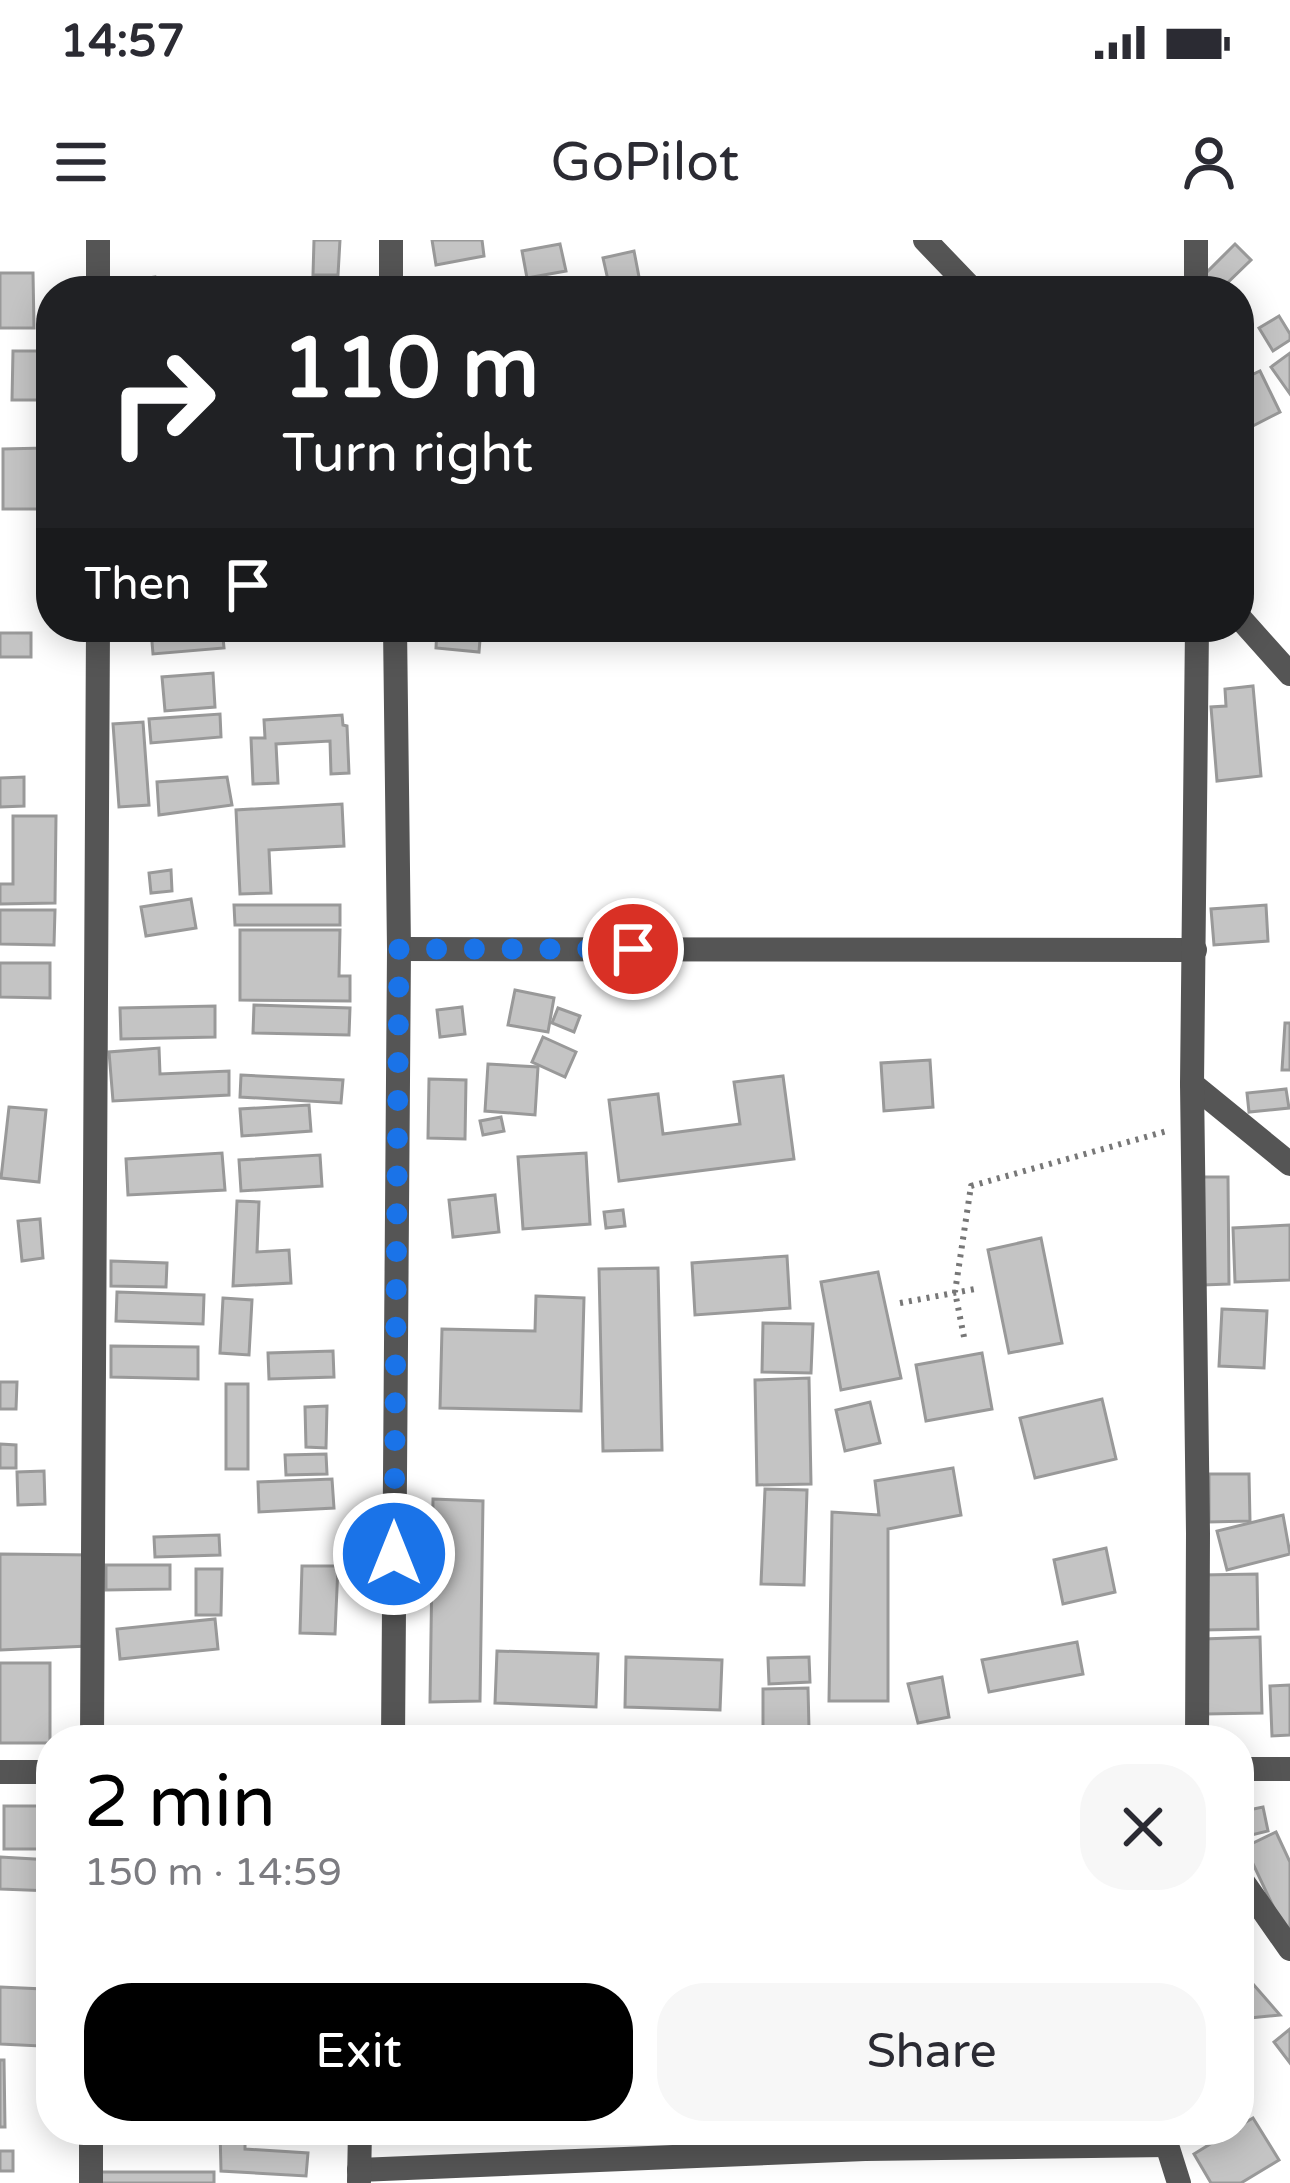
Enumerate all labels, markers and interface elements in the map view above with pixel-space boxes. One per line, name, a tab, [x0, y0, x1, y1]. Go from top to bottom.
text: 14:57	[60, 15, 185, 69]
icon: menu	[48, 129, 114, 195]
icon: person	[1176, 129, 1242, 195]
text: GoPilot	[551, 130, 739, 195]
text: 110 m	[282, 319, 539, 420]
icon: right	[84, 324, 240, 480]
text: Turn right	[282, 421, 533, 486]
icon: arrive	[215, 552, 281, 618]
text: Then	[84, 558, 191, 612]
pin	[582, 898, 684, 1000]
icon: arrive	[600, 916, 666, 982]
position arrow	[331, 1491, 457, 1617]
text: 2 min	[84, 1760, 276, 1847]
button: close	[1080, 1764, 1206, 1890]
text: 150 m · 14:59	[84, 1849, 342, 1896]
button: Exit	[84, 1983, 633, 2121]
button: Share	[657, 1983, 1206, 2121]

